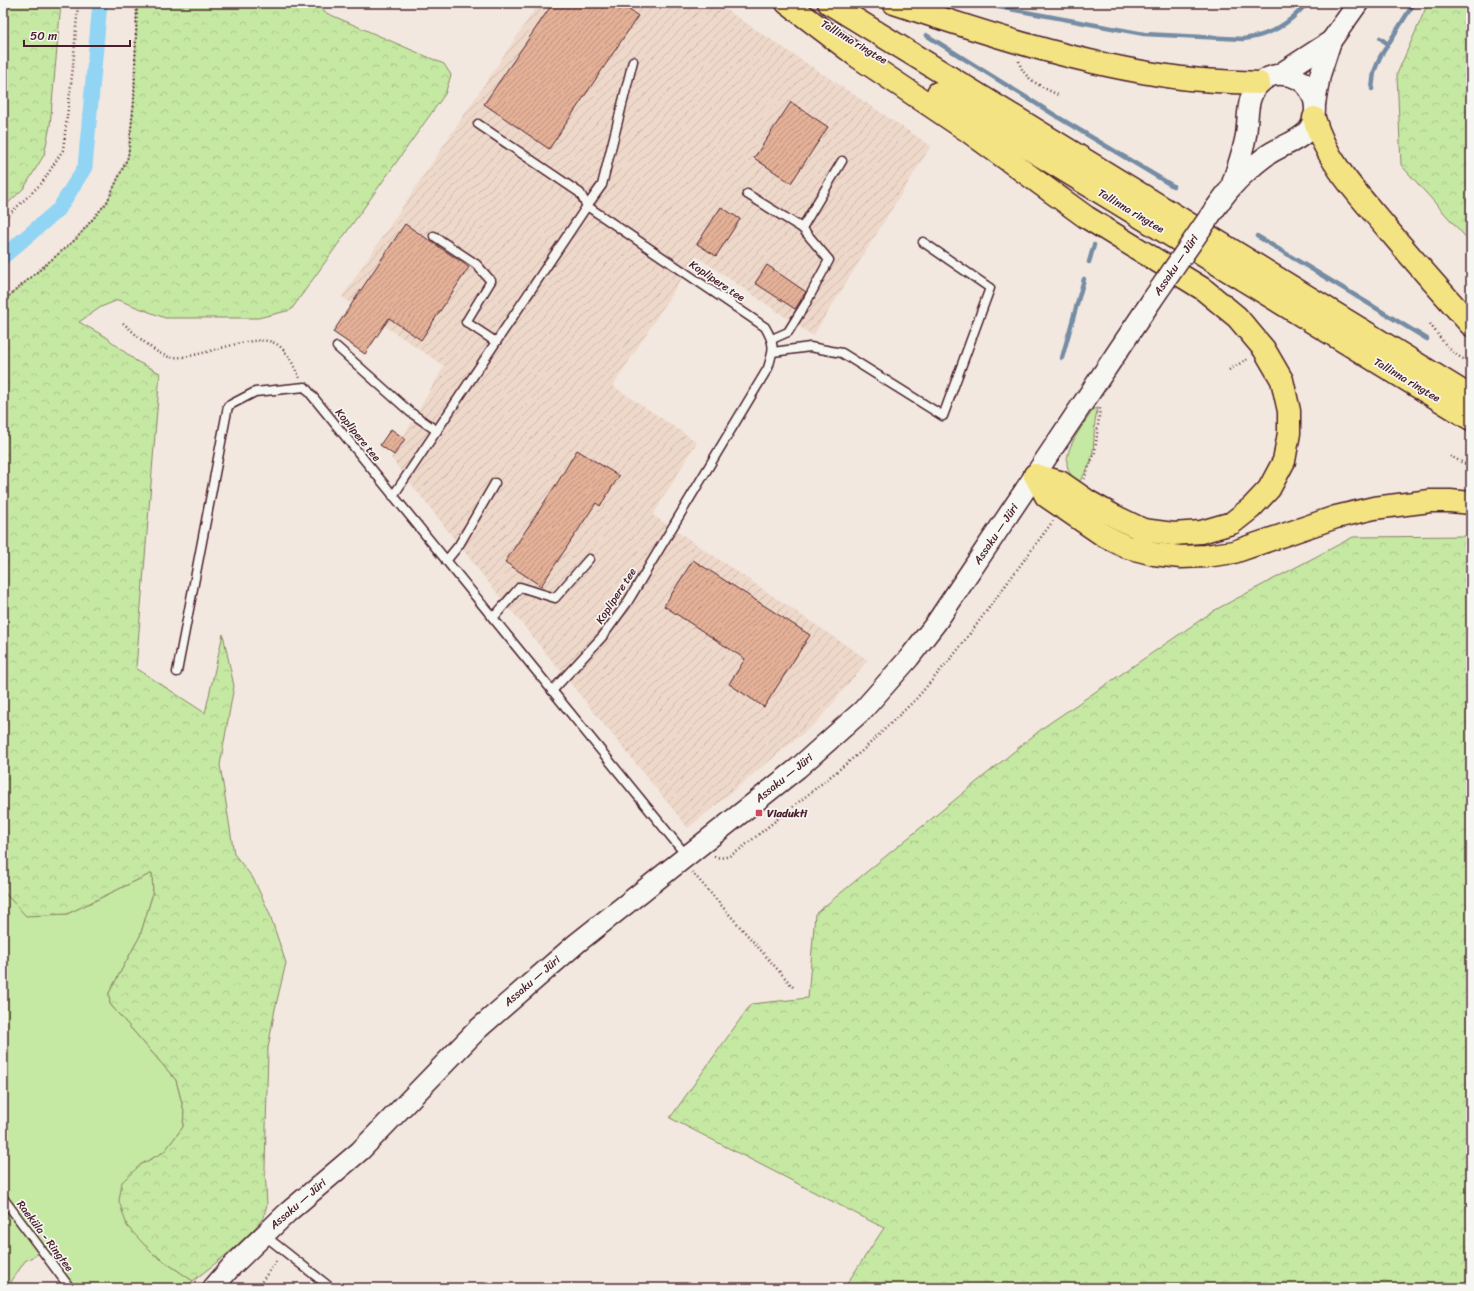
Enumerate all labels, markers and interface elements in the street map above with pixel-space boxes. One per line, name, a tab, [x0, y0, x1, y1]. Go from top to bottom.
street label: Tallinna ringtee	[817, 15, 892, 70]
scale bar	[24, 22, 130, 48]
text: 50 m	[30, 25, 57, 47]
street label: Tallinna ringtee	[1094, 184, 1169, 239]
street label: Assaku — Jüri	[1148, 230, 1204, 300]
street label: Koplipere tee	[685, 255, 749, 307]
street label: Tallinna ringtee	[1370, 353, 1445, 408]
street label: Koplipere tee	[330, 404, 386, 466]
street label: Assaku — Jüri	[968, 499, 1024, 569]
street label: Koplipere tee	[591, 563, 642, 628]
street label: Assaku — Jüri	[750, 748, 818, 808]
place label: Viadukti	[767, 804, 808, 823]
marker: Viadukti	[754, 808, 764, 818]
street label: Assaku — Jüri	[499, 950, 565, 1012]
street label: Assaku — Jüri	[265, 1173, 331, 1235]
street label: Raeküla - Ringtee	[12, 1196, 79, 1276]

